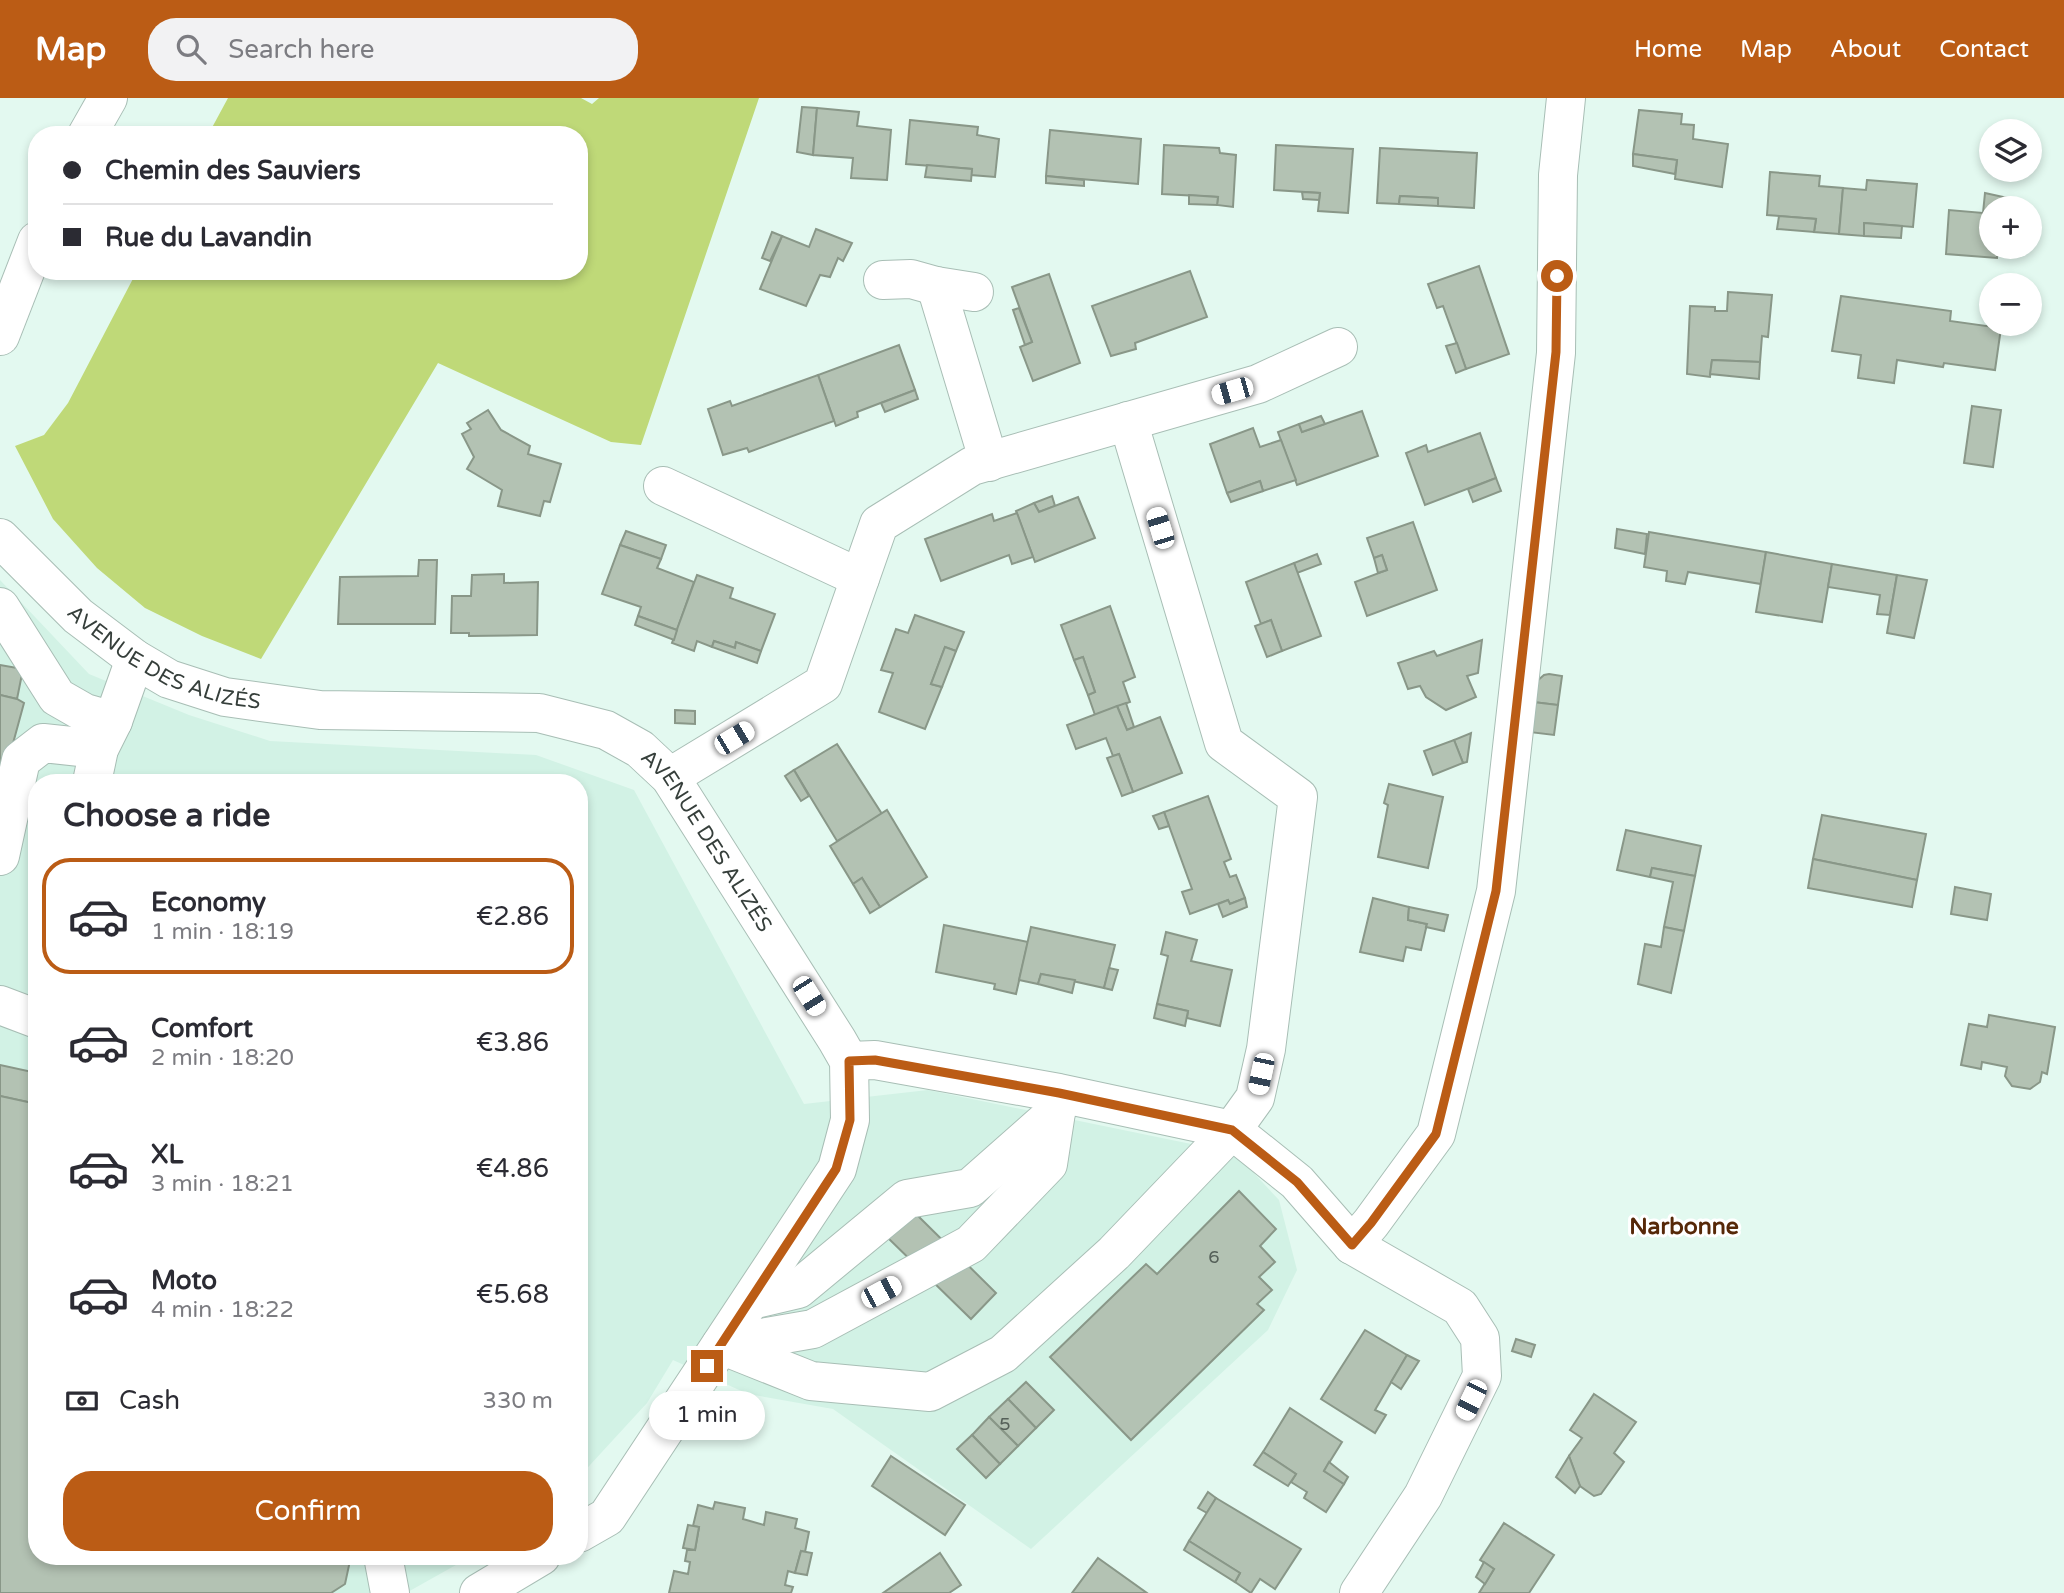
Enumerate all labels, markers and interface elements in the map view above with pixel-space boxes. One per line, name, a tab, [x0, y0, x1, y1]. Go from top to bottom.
search box	[148, 18, 638, 81]
text: Map	[35, 30, 106, 69]
icon: search	[172, 30, 210, 68]
text: Search here	[228, 34, 374, 65]
text: Home	[1634, 35, 1702, 64]
text: Map	[1740, 35, 1792, 64]
text: About	[1830, 35, 1901, 64]
text: Contact	[1939, 35, 2029, 64]
map controls	[1979, 119, 2042, 336]
button: layers	[1979, 119, 2042, 182]
text: Chemin des Sauviers	[105, 155, 361, 186]
button: +	[1979, 196, 2042, 259]
text: Rue du Lavandin	[105, 222, 312, 253]
route start	[1541, 260, 1573, 292]
button: −	[1979, 273, 2042, 336]
car	[1209, 375, 1256, 407]
car	[1144, 505, 1177, 551]
street label: AVENUE DES ALIZÉS	[62, 600, 262, 714]
car	[711, 718, 758, 758]
street label: AVENUE DES ALIZÉS	[636, 744, 777, 936]
text: Choose a ride	[63, 797, 270, 835]
icon: car	[67, 885, 130, 948]
text: Economy	[151, 887, 266, 918]
text: €2.86	[476, 901, 549, 932]
text: 1 min · 18:19	[151, 918, 294, 946]
car	[789, 973, 830, 1019]
icon: car	[67, 1011, 130, 1074]
text: Comfort	[151, 1013, 253, 1044]
text: €3.86	[476, 1027, 549, 1058]
text: 2 min · 18:20	[151, 1044, 294, 1072]
car	[1247, 1051, 1276, 1097]
icon: car	[67, 1137, 130, 1200]
text: XL	[151, 1139, 183, 1170]
text: €4.86	[476, 1153, 549, 1184]
text: 3 min · 18:21	[151, 1170, 294, 1198]
district label: Narbonne	[1629, 1213, 1739, 1241]
house number: 6	[1208, 1246, 1220, 1268]
icon: car	[67, 1263, 130, 1326]
text: Moto	[151, 1265, 217, 1296]
car	[858, 1273, 905, 1311]
text: €5.68	[476, 1279, 549, 1310]
text: 4 min · 18:22	[151, 1296, 294, 1324]
route end	[691, 1350, 723, 1382]
car	[1453, 1377, 1490, 1423]
icon: cash	[63, 1382, 101, 1420]
text: Cash	[119, 1385, 180, 1416]
text: 330 m	[483, 1387, 553, 1415]
callout: 1 min	[649, 1390, 765, 1440]
text: 1 min	[676, 1401, 738, 1429]
house number: 5	[999, 1413, 1011, 1435]
button: Confirm	[63, 1471, 553, 1551]

